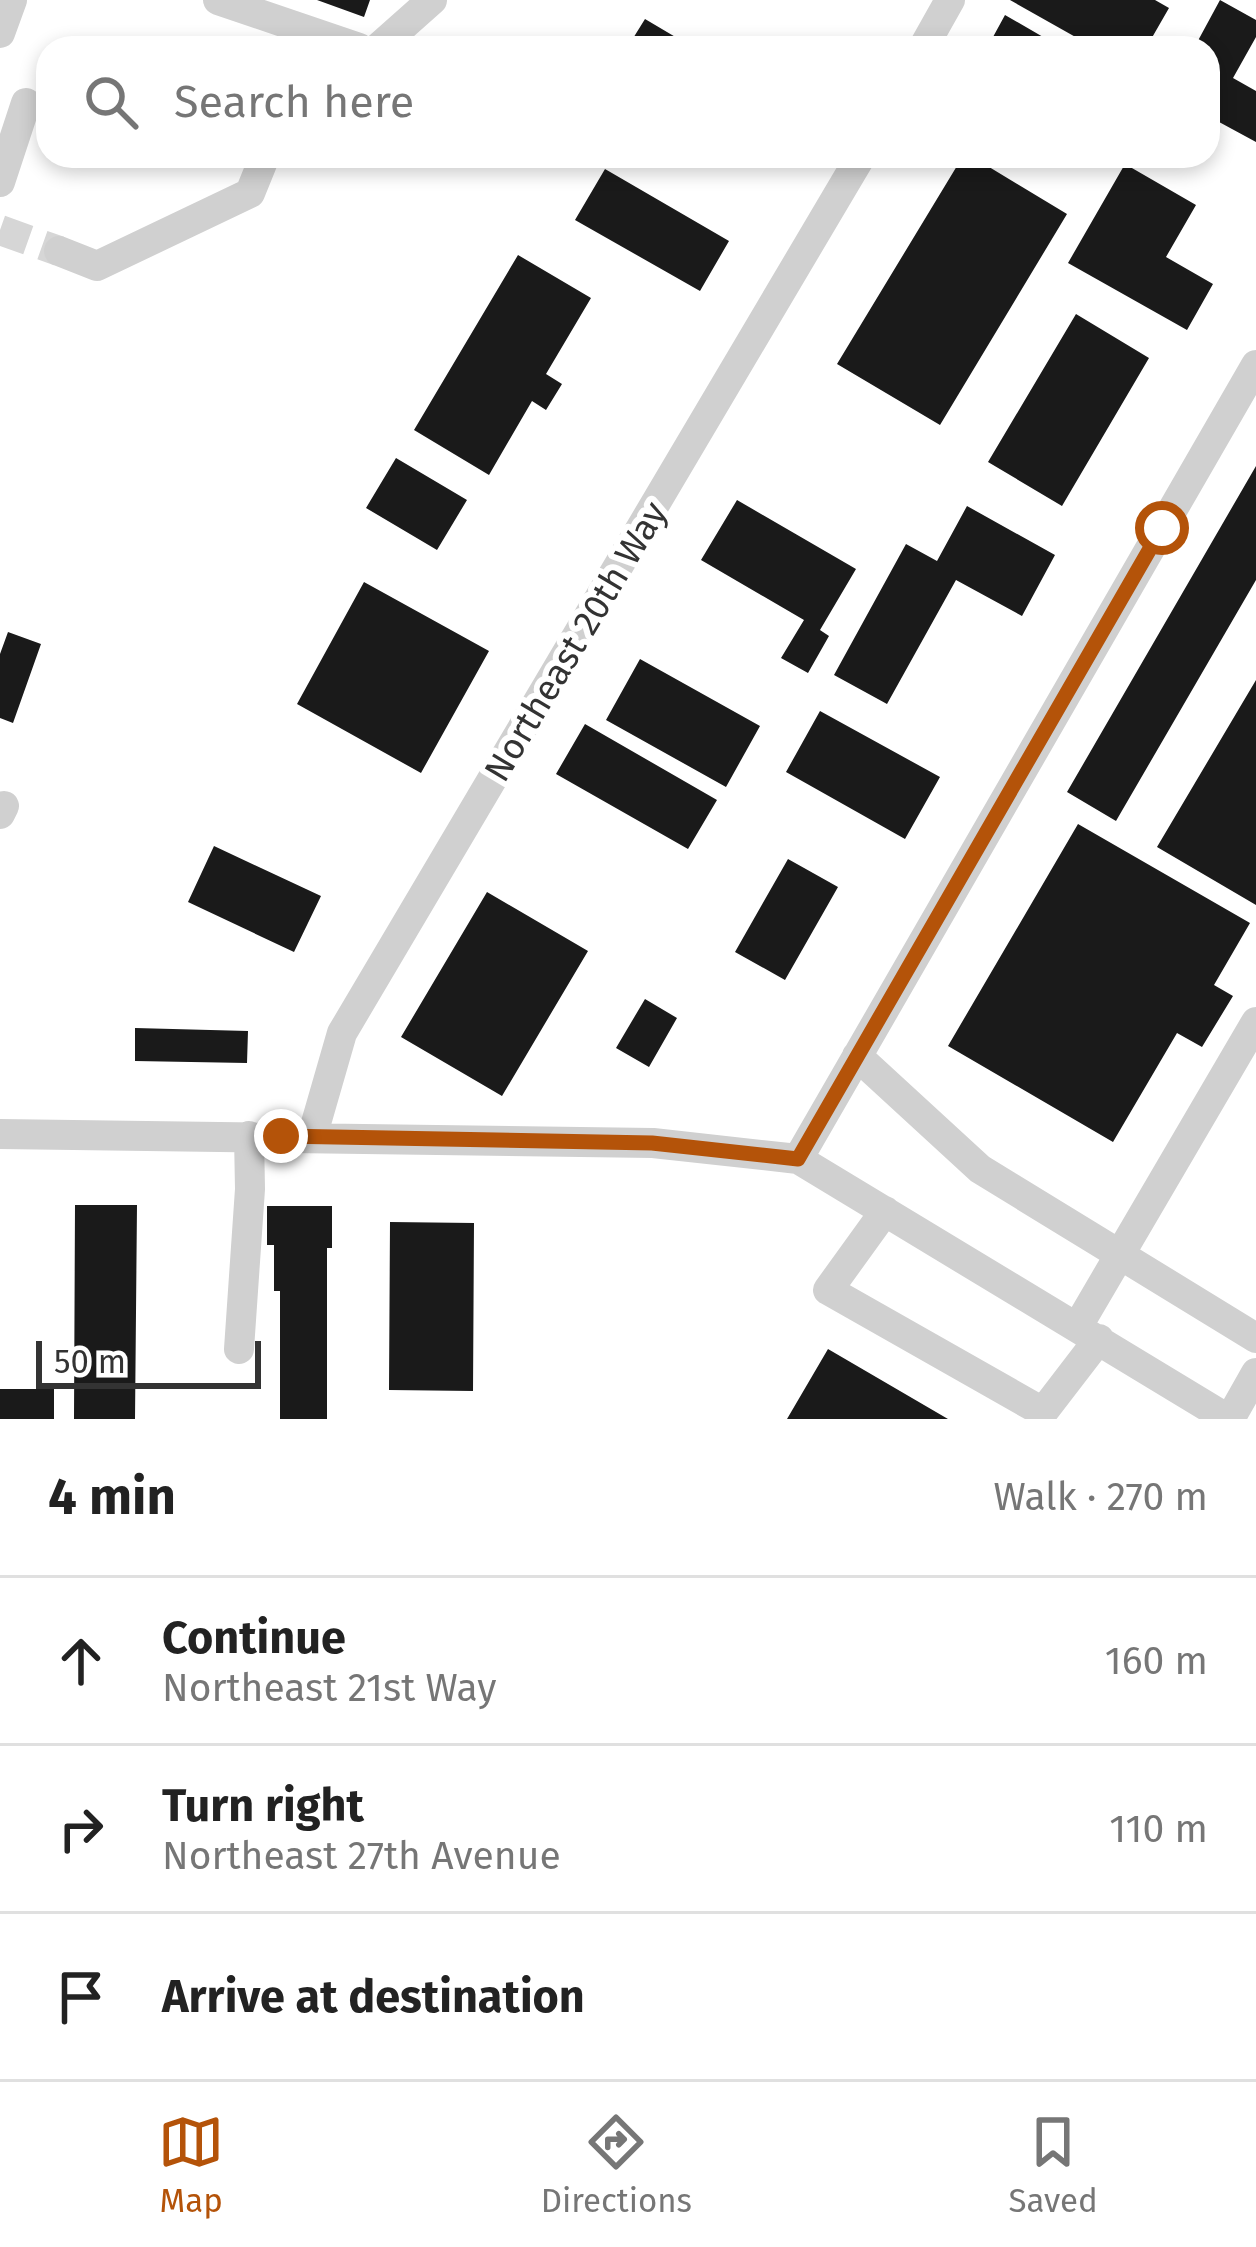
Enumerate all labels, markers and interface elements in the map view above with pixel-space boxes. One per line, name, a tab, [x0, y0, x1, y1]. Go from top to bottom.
search box	[36, 36, 1220, 168]
icon: search	[78, 69, 144, 135]
text: Search here	[174, 75, 414, 129]
street label: Northeast 20th Way	[475, 493, 677, 789]
route start	[1135, 501, 1189, 555]
route end	[254, 1109, 308, 1163]
scale bar	[36, 1335, 261, 1388]
text: 50 m	[54, 1342, 126, 1382]
text: 4 min	[48, 1466, 176, 1528]
text: Walk · 270 m	[993, 1474, 1208, 1520]
text: Continue	[162, 1611, 346, 1665]
icon: ahead	[48, 1628, 114, 1694]
text: 160 m	[1105, 1638, 1208, 1684]
text: Northeast 21st Way	[162, 1665, 496, 1711]
text: Turn right	[162, 1779, 364, 1833]
icon: right	[48, 1796, 114, 1862]
text: 110 m	[1109, 1806, 1208, 1852]
text: Northeast 27th Avenue	[162, 1833, 561, 1879]
icon: arrive	[48, 1964, 114, 2030]
text: Arrive at destination	[162, 1970, 585, 2024]
tab: Map	[158, 2109, 224, 2221]
tab: Directions	[541, 2109, 692, 2221]
tab: Saved	[1008, 2109, 1098, 2221]

